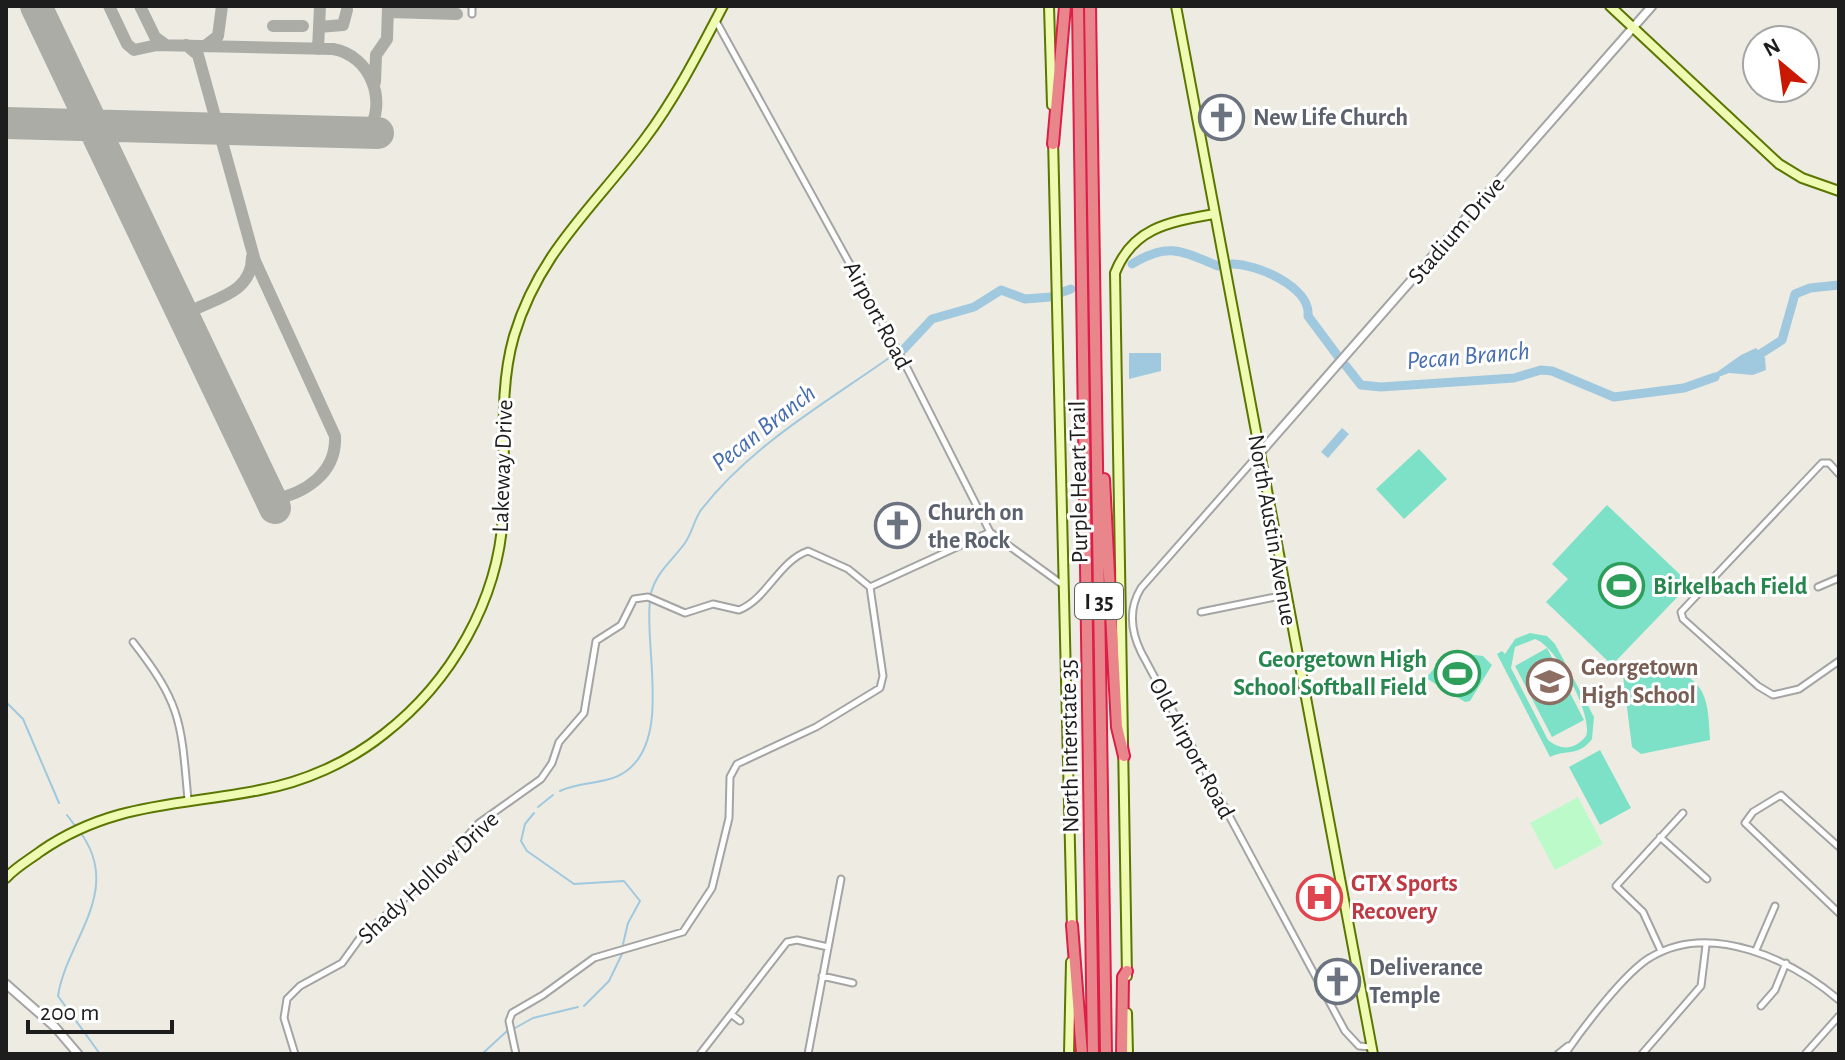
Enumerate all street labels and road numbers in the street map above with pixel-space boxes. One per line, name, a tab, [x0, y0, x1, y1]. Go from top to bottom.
street label: Stadium Drive	[1404, 172, 1510, 289]
street label: Airport Road	[839, 258, 915, 373]
street label: Lakeway Drive	[489, 399, 517, 533]
street label: Purple Heart Trail	[1066, 400, 1092, 564]
street label: North Austin Avenue	[1243, 433, 1301, 628]
road number: I 35	[1075, 583, 1123, 619]
street label: North Interstate 35	[1056, 659, 1084, 833]
street label: Old Airport Road	[1144, 674, 1238, 823]
street label: Shady Hollow Drive	[354, 807, 504, 949]

